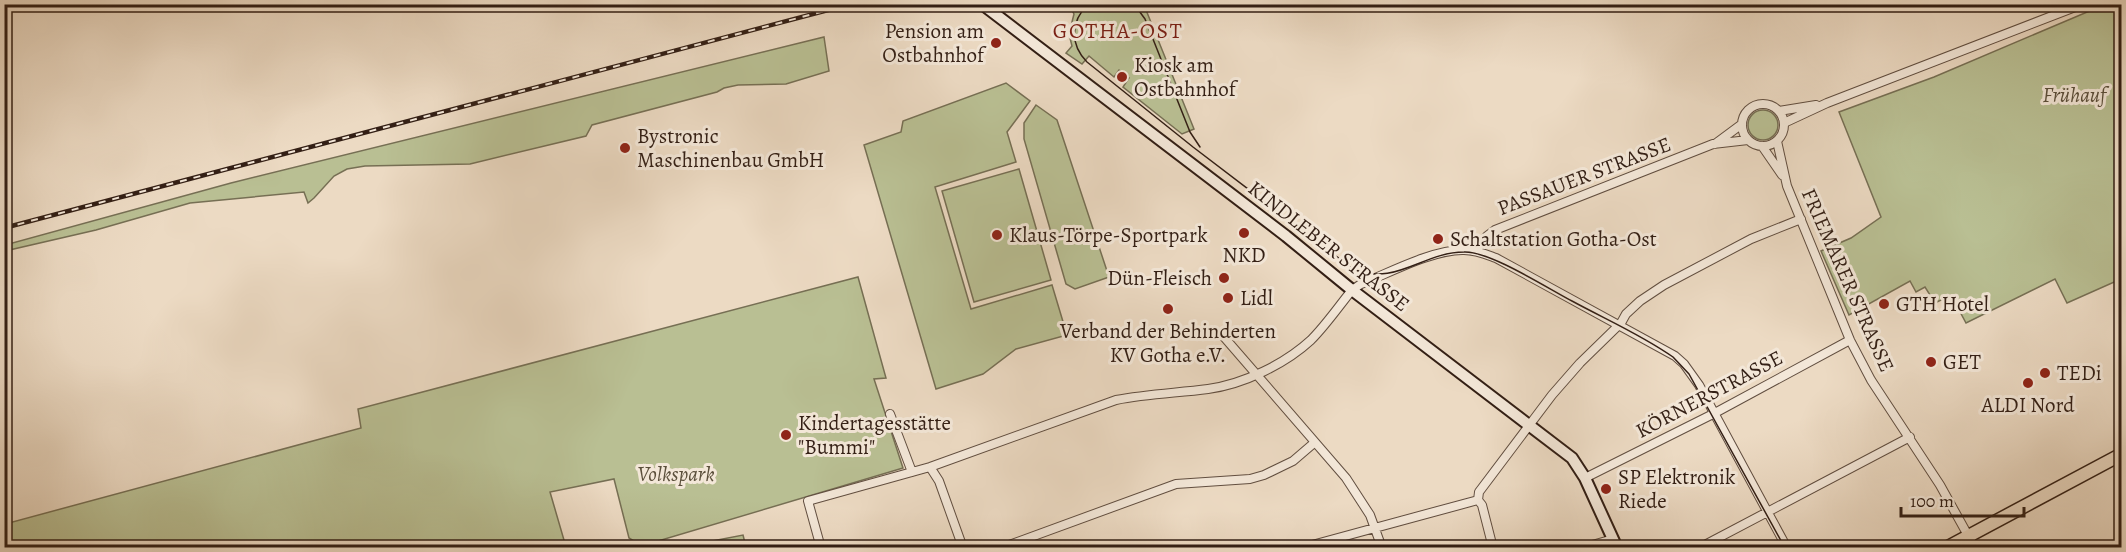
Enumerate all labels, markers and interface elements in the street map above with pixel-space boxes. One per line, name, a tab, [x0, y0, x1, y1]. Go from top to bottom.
district label: GOTHA-OST	[1053, 16, 1183, 46]
place label: Pension am Ostbahnhof	[882, 17, 987, 69]
marker: Pension am Ostbahnhof	[989, 36, 1003, 50]
place label: Kiosk am Ostbahnhof	[1134, 51, 1239, 103]
marker: Kiosk am Ostbahnhof	[1115, 70, 1129, 84]
park label: Frühauf	[2042, 81, 2110, 109]
place label: Bystronic Maschinenbau GmbH	[637, 122, 824, 174]
street label: PASSAUER STRASSE	[1493, 130, 1675, 222]
marker: Bystronic Maschinenbau GmbH	[618, 141, 632, 155]
street label: KINDLEBER STRASSE	[1243, 174, 1415, 318]
street label: FRIEMARER STRASSE	[1795, 184, 1901, 376]
place label: Klaus-Törpe-Sportpark	[1009, 221, 1208, 249]
place label: Schaltstation Gotha-Ost	[1450, 225, 1657, 253]
marker: NKD	[1237, 226, 1251, 240]
marker: Klaus-Törpe-Sportpark	[990, 228, 1004, 242]
marker: Schaltstation Gotha-Ost	[1431, 232, 1445, 246]
place label: NKD	[1222, 241, 1266, 269]
place label: Dün-Fleisch	[1107, 264, 1212, 292]
marker: Dün-Fleisch	[1217, 271, 1231, 285]
place label: Lidl	[1240, 284, 1273, 312]
place label: GTH Hotel	[1896, 290, 1989, 318]
marker: Lidl	[1221, 291, 1235, 305]
marker: GTH Hotel	[1877, 297, 1891, 311]
marker: Verband der Behinderten KV Gotha e.V.	[1161, 302, 1175, 316]
place label: Verband der Behinderten KV Gotha e.V.	[1059, 317, 1276, 369]
street label: KÖRNERSTRASSE	[1631, 343, 1787, 445]
place label: GET	[1943, 348, 1981, 376]
marker: GET	[1924, 355, 1938, 369]
place label: TEDi	[2057, 359, 2102, 387]
marker: TEDi	[2038, 366, 2052, 380]
marker: ALDI Nord	[2021, 376, 2035, 390]
place label: ALDI Nord	[1980, 391, 2075, 419]
place label: Kindertagesstätte "Bummi"	[798, 409, 951, 461]
marker: Kindertagesstätte "Bummi"	[779, 428, 793, 442]
park label: Volkspark	[638, 460, 715, 488]
place label: SP Elektronik Riede	[1618, 463, 1736, 515]
scale bar	[1901, 480, 2024, 518]
marker: SP Elektronik Riede	[1599, 482, 1613, 496]
text: 100 m	[1910, 489, 1954, 513]

